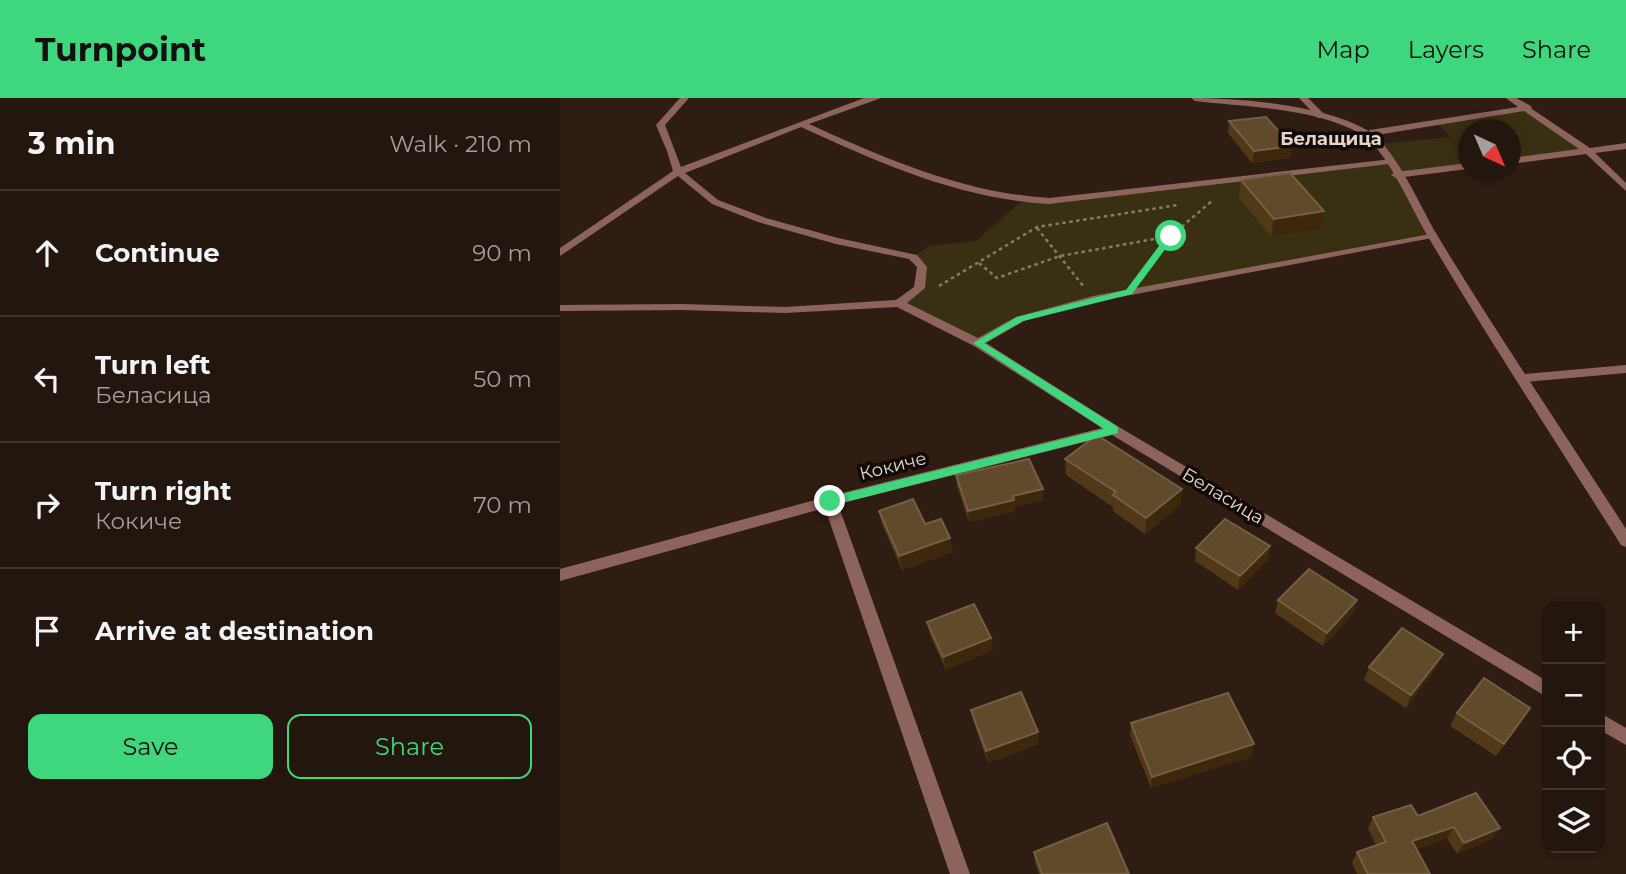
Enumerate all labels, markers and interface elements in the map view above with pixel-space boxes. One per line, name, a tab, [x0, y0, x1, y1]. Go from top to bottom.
text: Turnpoint	[35, 29, 206, 69]
text: Map	[1316, 35, 1370, 64]
text: Layers	[1408, 35, 1484, 64]
text: Share	[1522, 35, 1591, 64]
north arrow	[1458, 119, 1521, 182]
text: 3 min	[28, 125, 115, 162]
district label: Белащица	[1280, 128, 1382, 150]
text: Walk · 210 m	[389, 130, 532, 158]
route start	[1155, 220, 1186, 251]
icon: ahead	[28, 234, 66, 272]
text: Continue	[95, 237, 220, 269]
text: 90 m	[472, 239, 532, 267]
text: Turn left	[95, 349, 211, 381]
icon: left	[28, 360, 66, 398]
text: 50 m	[473, 365, 532, 393]
text: Беласица	[95, 381, 212, 409]
street label: Кокиче	[857, 447, 929, 485]
street label: Беласица	[1178, 463, 1268, 529]
text: Turn right	[95, 475, 231, 507]
route end	[814, 485, 845, 516]
icon: right	[28, 486, 66, 524]
text: 70 m	[473, 491, 532, 519]
text: Кокиче	[95, 507, 182, 535]
map controls	[1542, 601, 1605, 853]
button: +	[1542, 601, 1605, 664]
icon: arrive	[28, 612, 66, 650]
text: Arrive at destination	[95, 615, 374, 647]
button: −	[1542, 664, 1605, 727]
button: Save	[28, 714, 273, 779]
button: Share	[287, 714, 532, 779]
button: locate	[1542, 727, 1605, 790]
button: layers	[1542, 790, 1605, 853]

